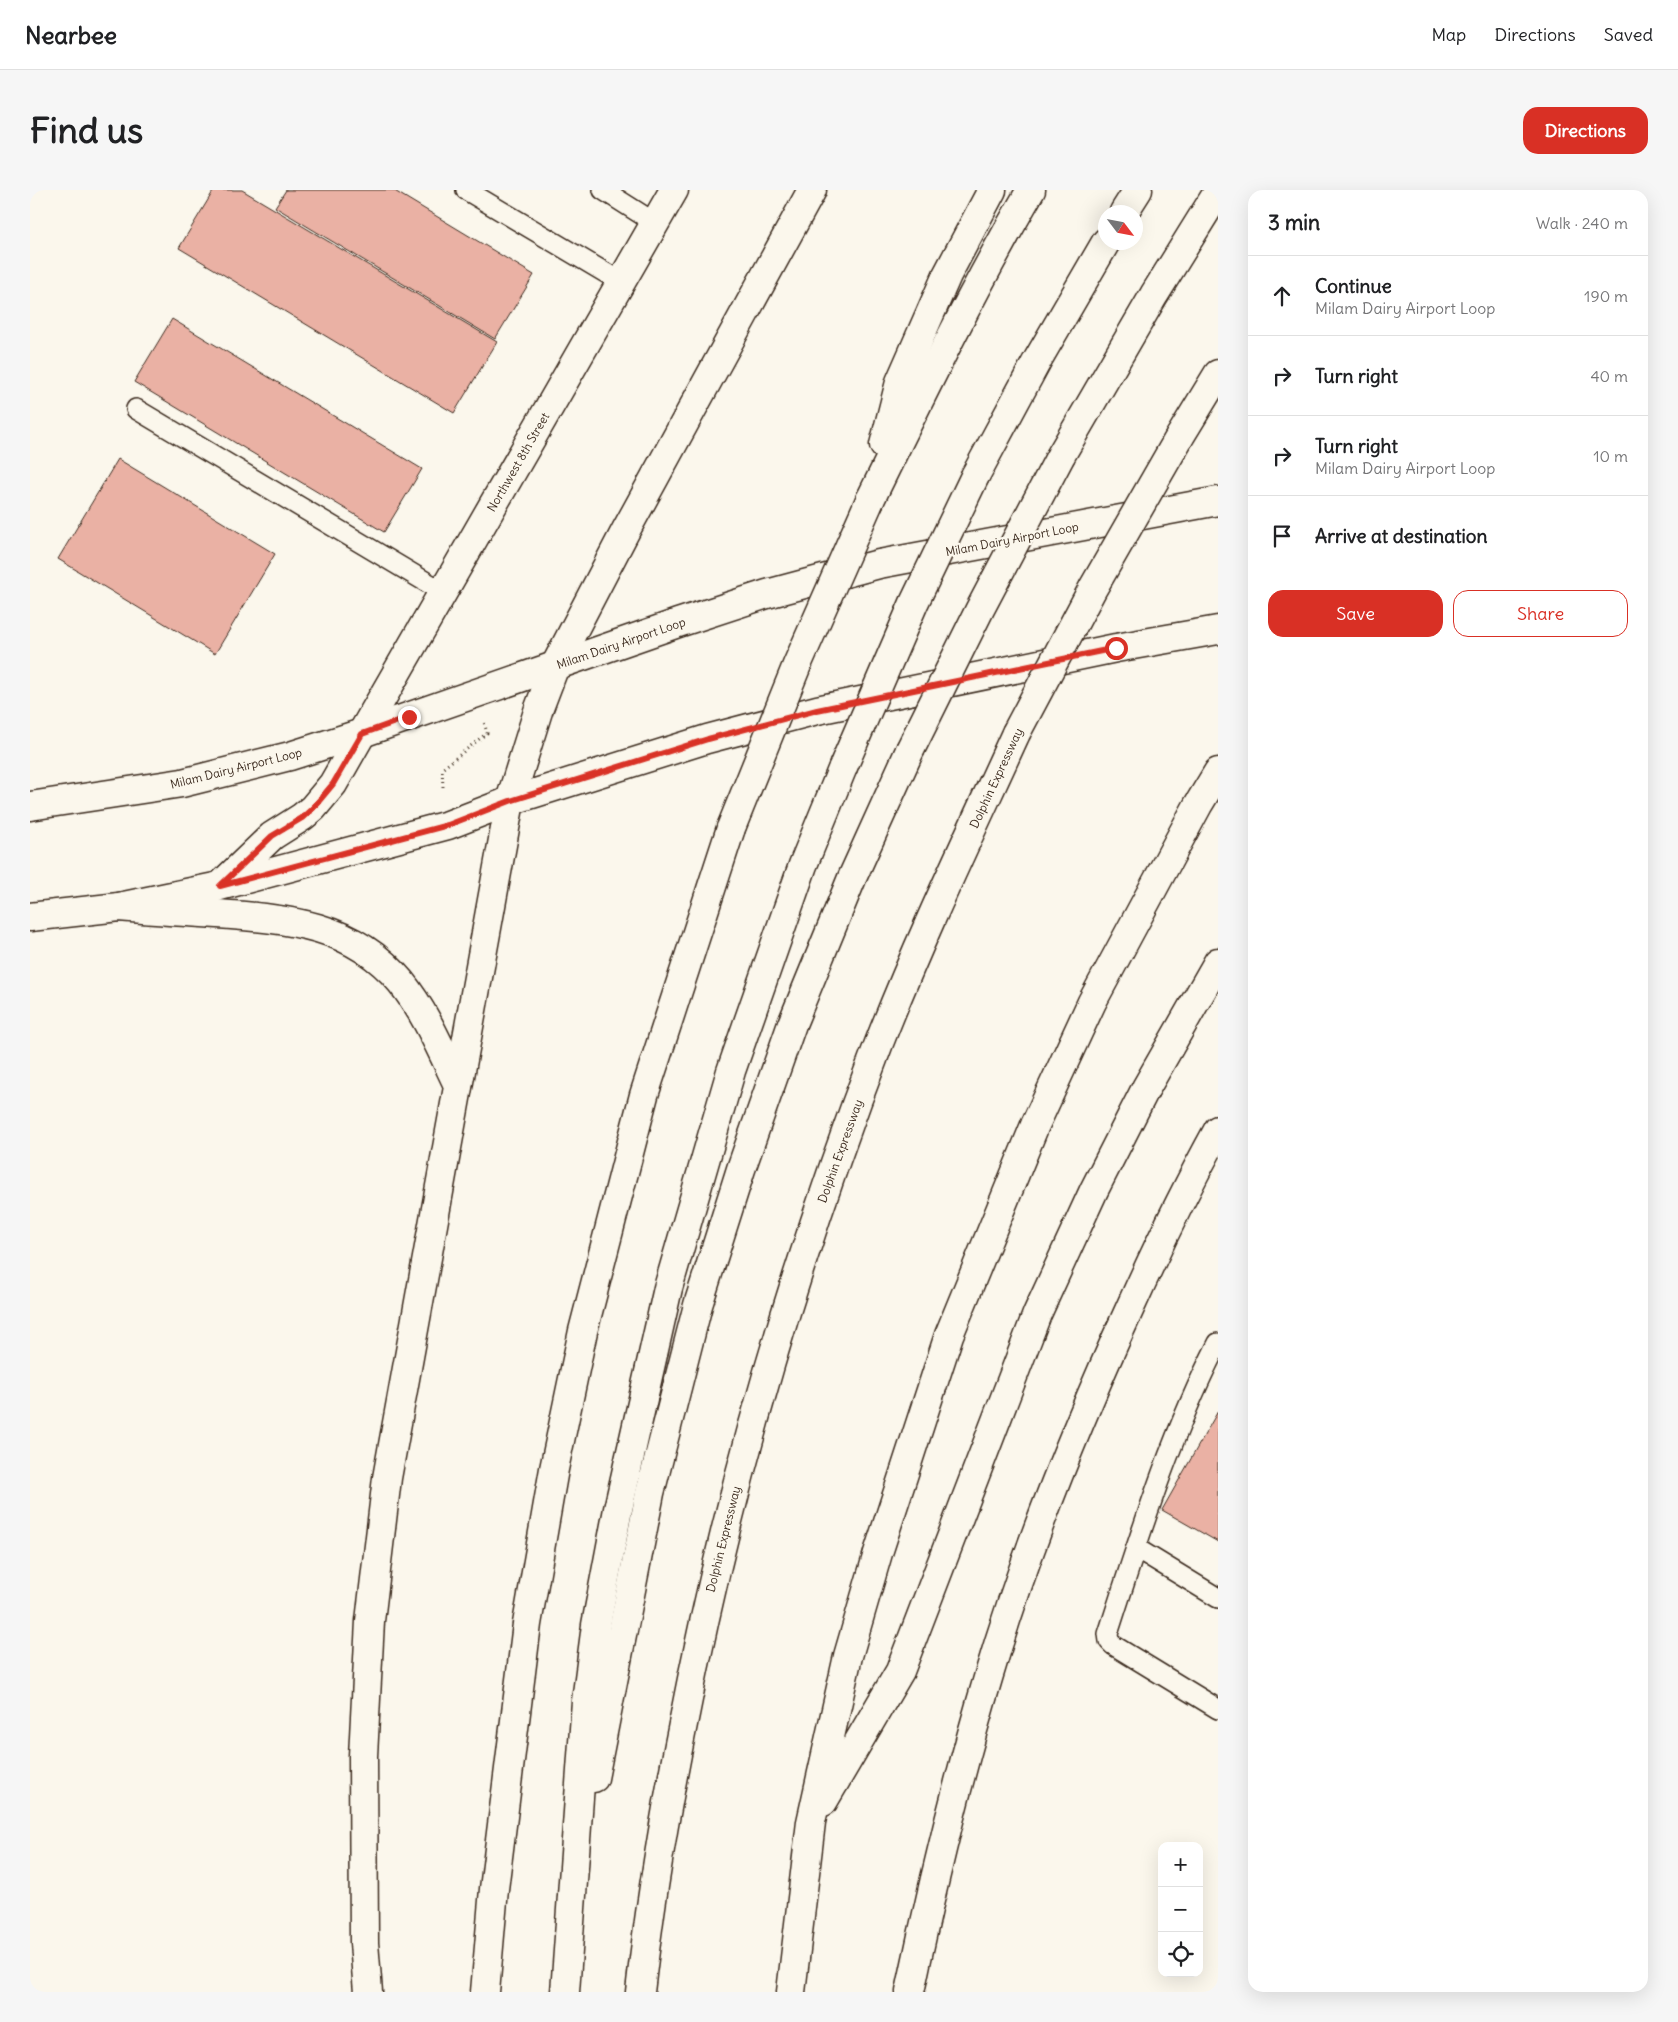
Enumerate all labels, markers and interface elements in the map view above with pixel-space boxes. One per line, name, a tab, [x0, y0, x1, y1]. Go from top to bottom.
text: Nearbee	[25, 20, 117, 50]
text: Map	[1431, 23, 1466, 46]
text: Directions	[1494, 23, 1576, 46]
text: Saved	[1604, 23, 1653, 46]
button: Directions	[1523, 107, 1648, 154]
text: Find us	[30, 108, 143, 152]
north arrow	[1098, 205, 1143, 250]
text: 3 min	[1268, 209, 1320, 236]
text: Walk · 240 m	[1536, 213, 1628, 233]
text: Continue	[1315, 274, 1392, 298]
icon: ahead	[1268, 282, 1296, 310]
text: 190 m	[1584, 286, 1628, 306]
text: Milam Dairy Airport Loop	[1315, 298, 1495, 318]
icon: right	[1268, 362, 1296, 390]
text: Turn right	[1315, 364, 1398, 388]
text: 40 m	[1590, 366, 1628, 386]
street label: Northwest 8th Street	[484, 410, 552, 514]
text: Turn right	[1315, 434, 1398, 458]
icon: right	[1268, 442, 1296, 470]
text: 10 m	[1593, 446, 1628, 466]
text: Milam Dairy Airport Loop	[1315, 458, 1495, 478]
street label: Milam Dairy Airport Loop	[944, 519, 1080, 559]
icon: arrive	[1268, 522, 1296, 550]
text: Arrive at destination	[1315, 524, 1488, 548]
button: Save	[1268, 590, 1443, 637]
button: Share	[1453, 590, 1628, 637]
street label: Milam Dairy Airport Loop	[555, 614, 688, 672]
route start	[1105, 637, 1128, 660]
route end	[398, 706, 421, 729]
street label: Dolphin Expressway	[966, 725, 1026, 831]
street label: Milam Dairy Airport Loop	[169, 744, 304, 792]
street label: Dolphin Expressway	[814, 1097, 866, 1205]
street label: Dolphin Expressway	[703, 1484, 743, 1594]
map controls	[1158, 1842, 1203, 1977]
button: +	[1158, 1842, 1203, 1887]
button: −	[1158, 1887, 1203, 1932]
button: locate	[1158, 1932, 1203, 1977]

